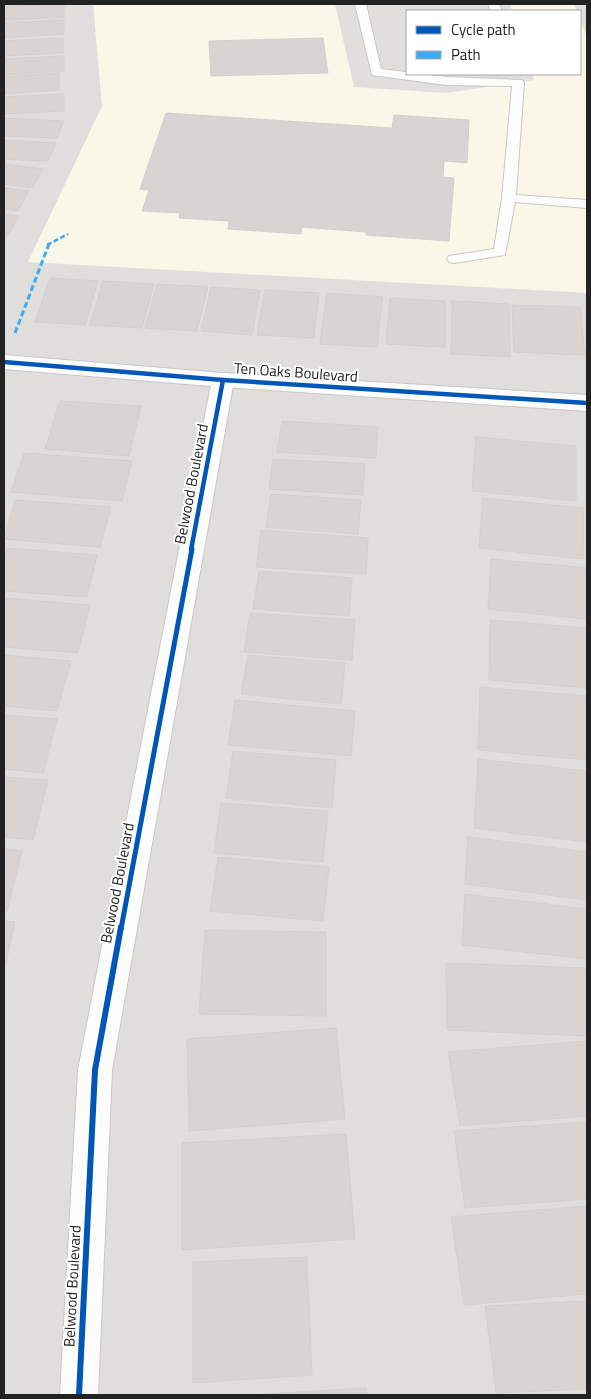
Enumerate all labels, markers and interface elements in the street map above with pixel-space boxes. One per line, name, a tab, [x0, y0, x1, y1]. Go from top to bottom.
legend	[406, 10, 581, 75]
text: Cycle path	[451, 18, 516, 41]
text: Path	[451, 43, 481, 66]
street label: Ten Oaks Boulevard	[233, 356, 359, 388]
street label: Belwood Boulevard	[168, 422, 214, 546]
street label: Belwood Boulevard	[94, 821, 140, 945]
street label: Belwood Boulevard	[57, 1224, 87, 1348]

